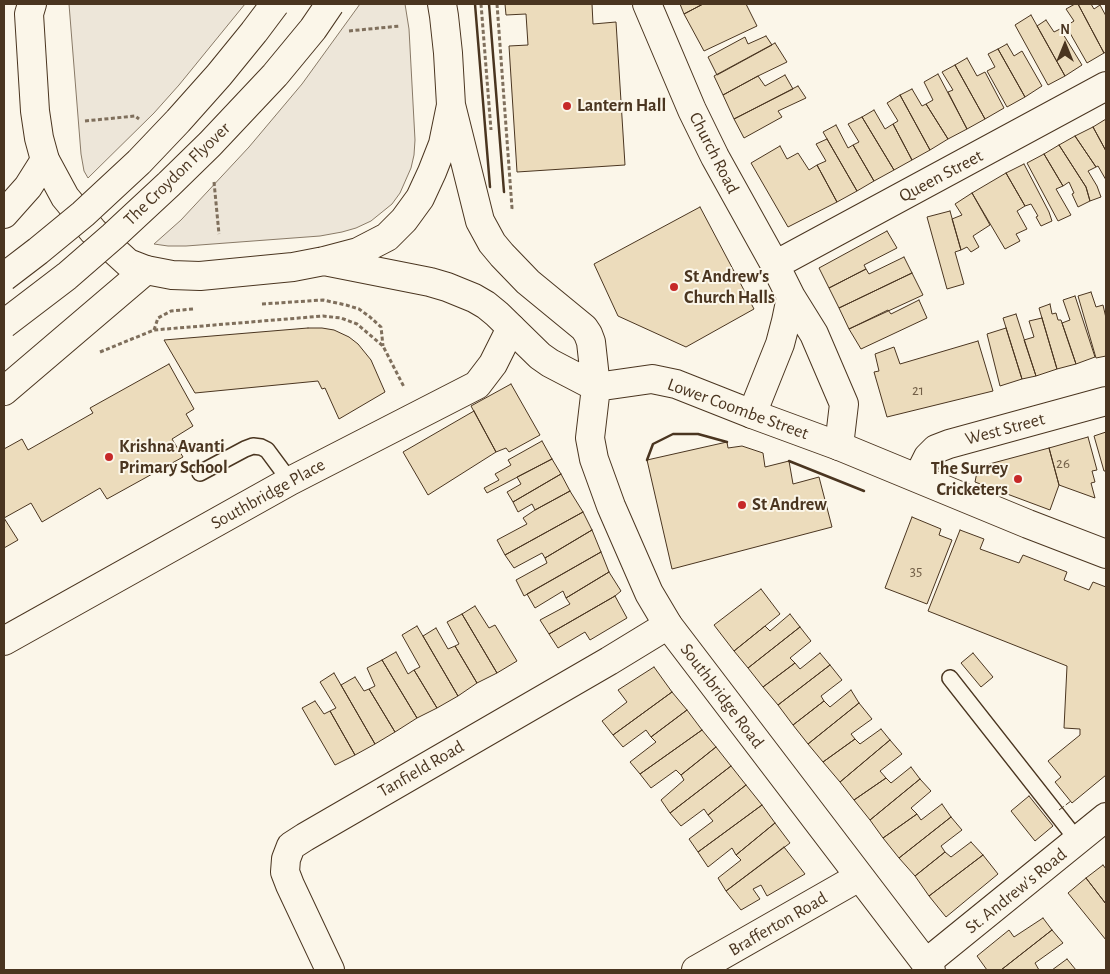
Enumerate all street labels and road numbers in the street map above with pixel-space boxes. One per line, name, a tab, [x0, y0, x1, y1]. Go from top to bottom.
street label: Church Road	[684, 109, 744, 197]
street label: The Croydon Flyover	[119, 118, 235, 230]
street label: Queen Street	[895, 145, 987, 207]
street label: Lower Coombe Street	[665, 373, 811, 445]
street label: West Street	[963, 408, 1047, 450]
street label: Southbridge Place	[207, 454, 329, 534]
street label: Southbridge Road	[676, 639, 768, 753]
street label: Tanfield Road	[374, 736, 468, 802]
street label: St. Andrew's Road	[961, 844, 1071, 938]
street label: Brafferton Road	[725, 887, 831, 961]

